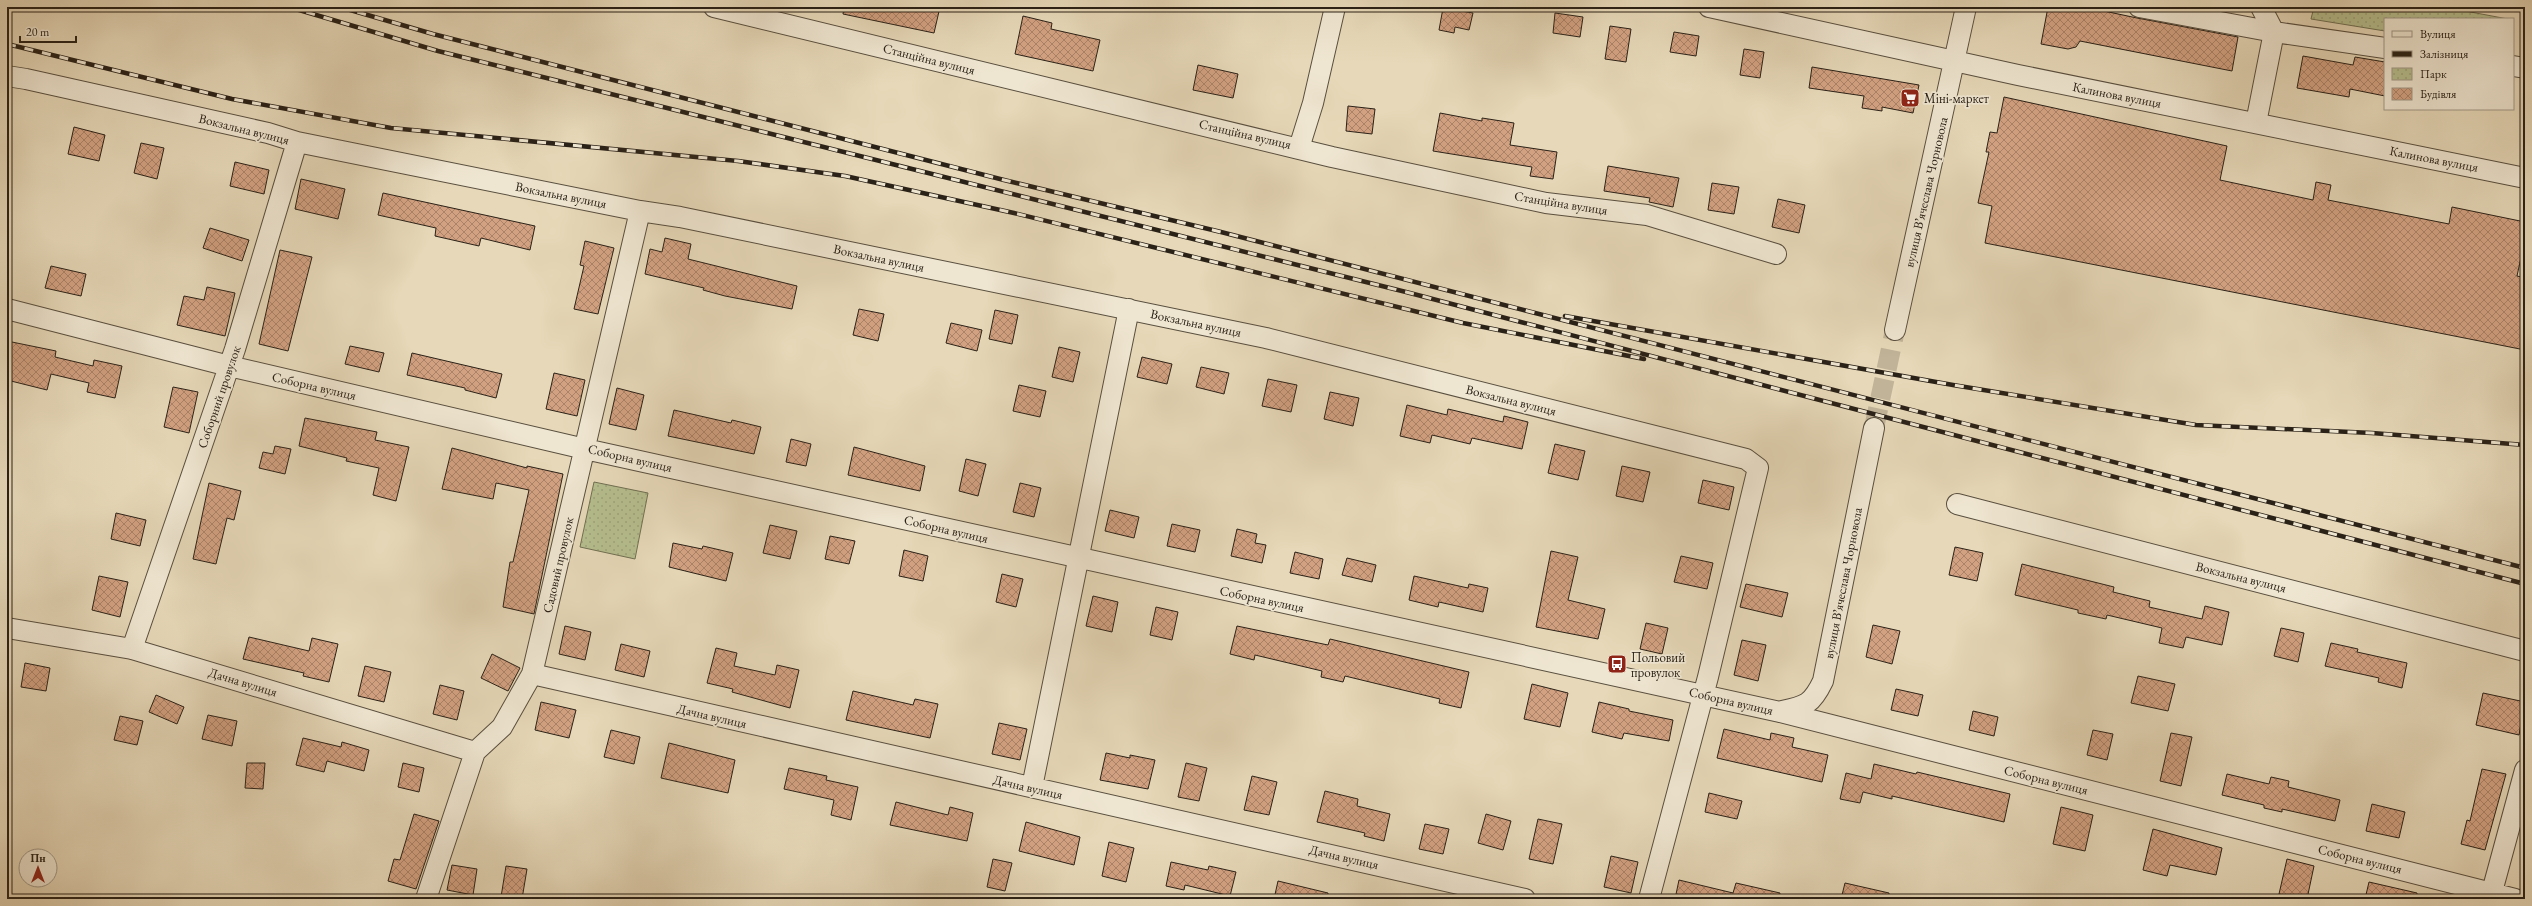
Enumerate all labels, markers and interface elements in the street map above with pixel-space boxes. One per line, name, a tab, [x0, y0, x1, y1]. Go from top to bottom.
scale bar	[20, 18, 76, 44]
legend	[2384, 18, 2514, 110]
text: 20 m	[26, 24, 50, 40]
text: Вулиця	[2420, 26, 2456, 42]
street label: Станційна вулиця	[881, 39, 977, 79]
text: Залізниця	[2420, 46, 2469, 62]
text: Парк	[2420, 66, 2447, 82]
street label: Калинова вулиця	[2071, 78, 2163, 112]
text: Будівля	[2420, 86, 2457, 102]
supermarket icon: Міні-маркет	[1899, 87, 1921, 109]
place label: Міні-маркет	[1924, 90, 1990, 107]
street label: Вокзальна вулиця	[197, 110, 291, 148]
street label: вулиця Вʼячеслава Чорновола	[1900, 114, 1952, 269]
street label: Станційна вулиця	[1197, 115, 1293, 153]
street label: Калинова вулиця	[2388, 142, 2480, 176]
street label: Вокзальна вулиця	[514, 178, 608, 212]
street label: Станційна вулиця	[1513, 187, 1609, 219]
street label: Вокзальна вулиця	[832, 240, 926, 276]
street label: Вокзальна вулиця	[1149, 305, 1243, 341]
street label: Соборний провулок	[193, 343, 245, 451]
street label: Соборна вулиця	[270, 368, 358, 404]
street label: Вокзальна вулиця	[1464, 381, 1558, 419]
street label: Соборна вулиця	[586, 440, 674, 476]
street label: вулиця Вʼячеслава Чорновола	[1820, 505, 1866, 660]
street label: Соборна вулиця	[902, 511, 990, 547]
street label: Садовий провулок	[539, 515, 577, 615]
street label: Вокзальна вулиця	[2194, 558, 2288, 596]
street label: Соборна вулиця	[1218, 582, 1306, 616]
place label: Польовий провулок	[1631, 649, 1685, 681]
bus stop icon: Польовий провулок	[1606, 653, 1628, 675]
street label: Дачна вулиця	[207, 664, 280, 701]
street label: Соборна вулиця	[1687, 683, 1775, 719]
street label: Дачна вулиця	[676, 700, 749, 732]
street label: Соборна вулиця	[2002, 761, 2090, 799]
street label: Дачна вулиця	[992, 771, 1065, 803]
street label: Соборна вулиця	[2316, 840, 2404, 878]
street label: Дачна вулиця	[1308, 841, 1381, 873]
north arrow	[18, 848, 58, 888]
text: Пн	[30, 851, 46, 865]

